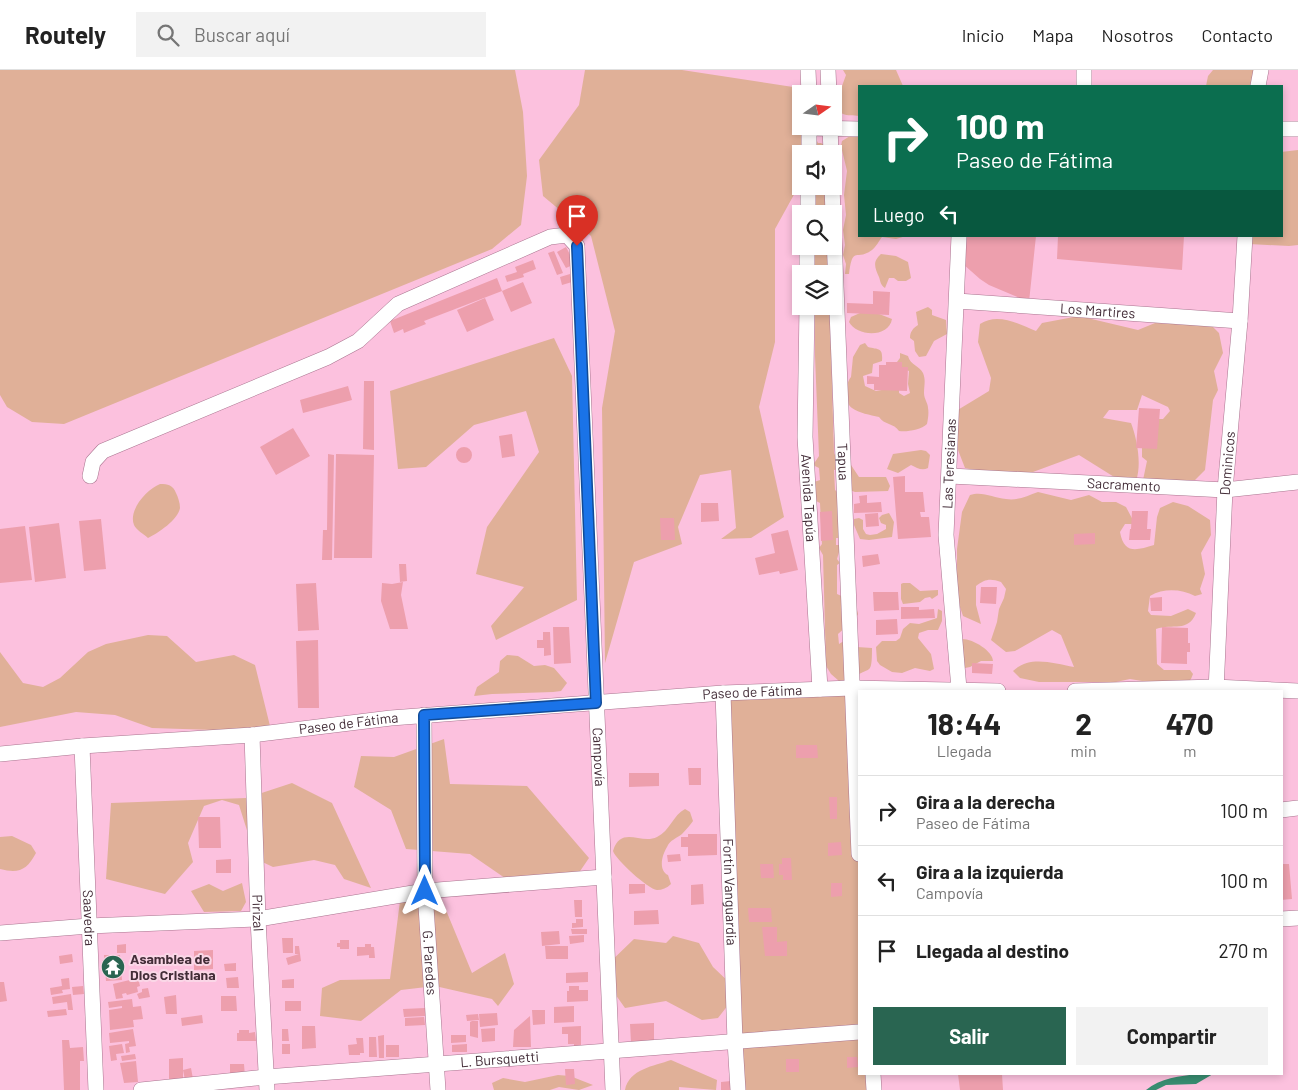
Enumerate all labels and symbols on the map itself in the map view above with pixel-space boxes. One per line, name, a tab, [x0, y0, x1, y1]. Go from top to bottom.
north arrow	[792, 85, 842, 135]
pin	[556, 195, 598, 246]
street label: Los Martires	[1059, 299, 1136, 322]
street label: Las Teresianas	[938, 418, 959, 509]
street label: Dominicos	[1216, 430, 1238, 496]
street label: Tapua	[834, 443, 853, 481]
street label: Avenida Tapúa	[798, 453, 820, 542]
street label: Sacramento	[1086, 474, 1161, 495]
street label: Paseo de Fátima	[702, 681, 803, 703]
street label: Paseo de Fátima	[298, 708, 399, 737]
street label: Campovía	[590, 727, 609, 787]
street label: Fortin Vanguardia	[720, 838, 741, 946]
position arrow	[398, 864, 450, 916]
street label: Saavedra	[80, 889, 99, 946]
street label: Pirizal	[249, 894, 268, 932]
street label: G. Paredes	[420, 930, 441, 996]
place label: Asamblea de Dios Cristiana	[130, 950, 216, 983]
temple icon: Asamblea de Dios Cristiana	[100, 954, 126, 980]
street label: L. Bursquetti	[460, 1047, 540, 1070]

